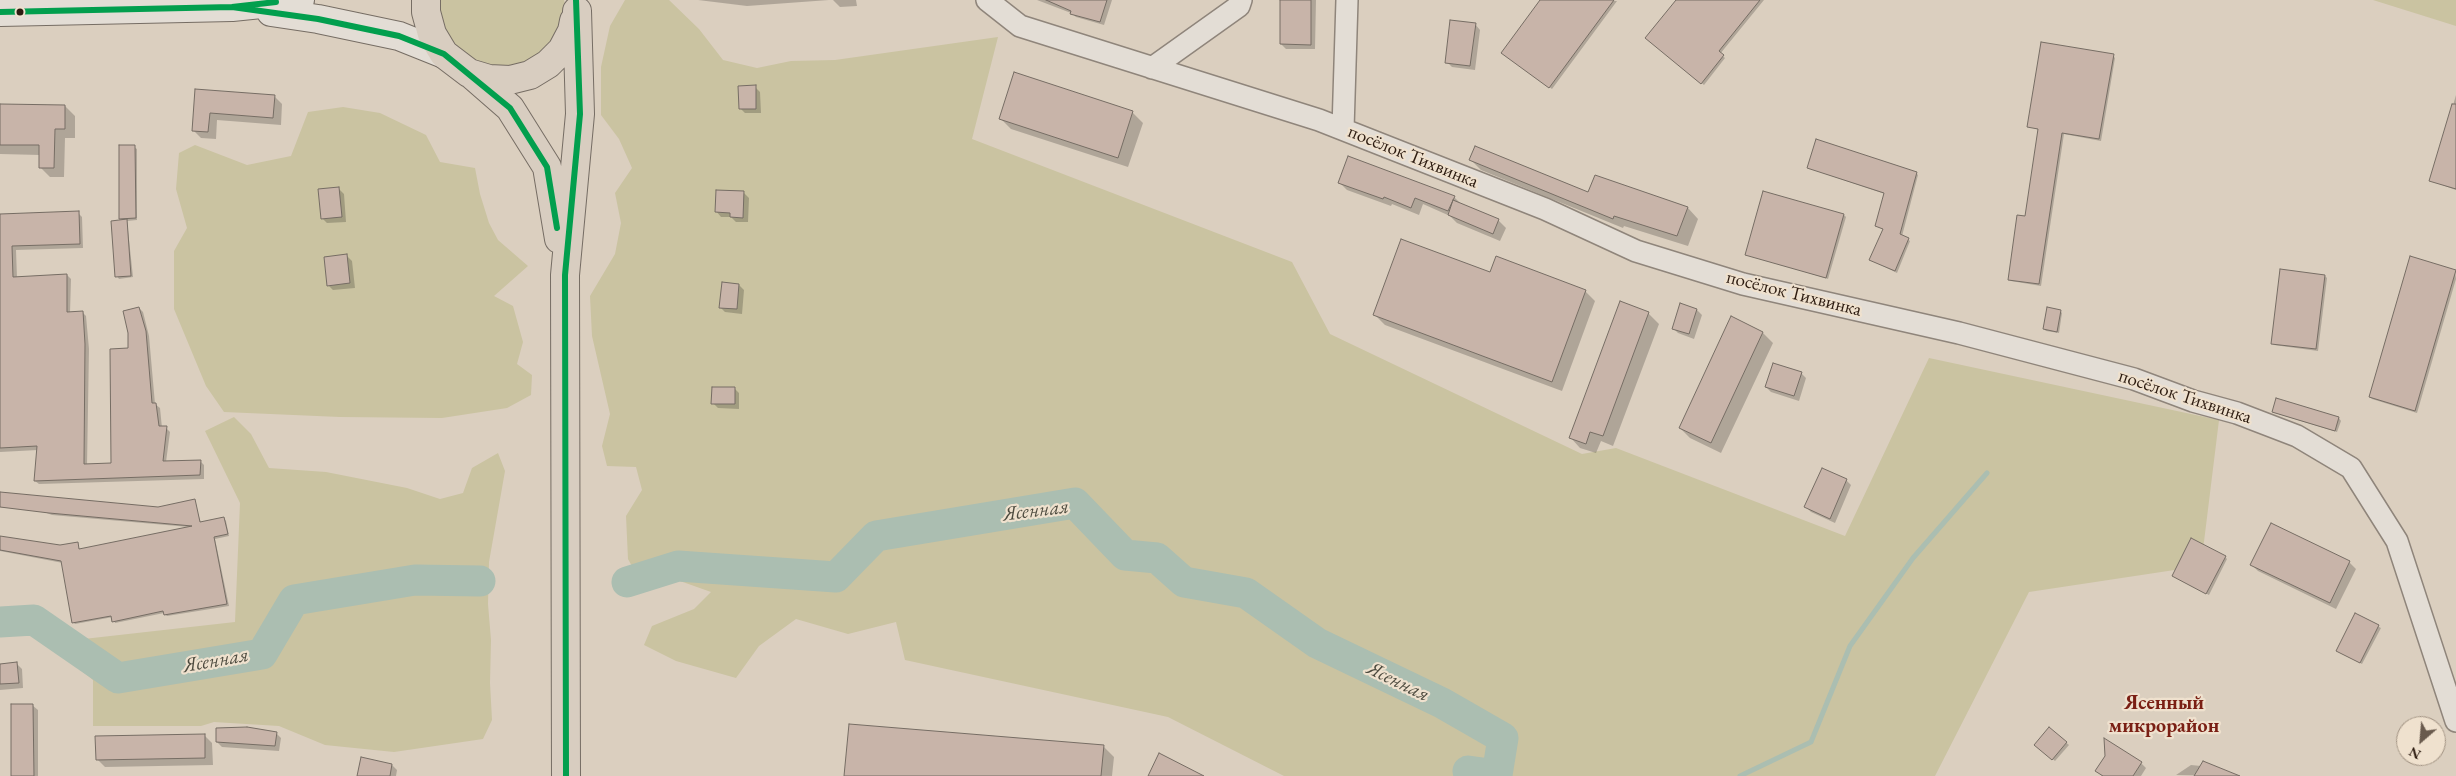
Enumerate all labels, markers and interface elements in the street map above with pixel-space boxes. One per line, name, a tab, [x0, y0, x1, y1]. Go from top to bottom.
unlabelled marker	[15, 7, 25, 17]
street label: посёлок Тихвинка	[1344, 120, 1482, 194]
street label: посёлок Тихвинка	[1724, 266, 1864, 322]
street label: посёлок Тихвинка	[2116, 365, 2254, 429]
water label: Ясенная	[1002, 495, 1070, 527]
water label: Ясенная	[181, 643, 251, 679]
water label: Ясенная	[1363, 657, 1433, 707]
district label: Ясенный микрорайон	[2109, 692, 2219, 739]
north arrow	[2396, 716, 2446, 766]
text: N	[2406, 743, 2424, 764]

